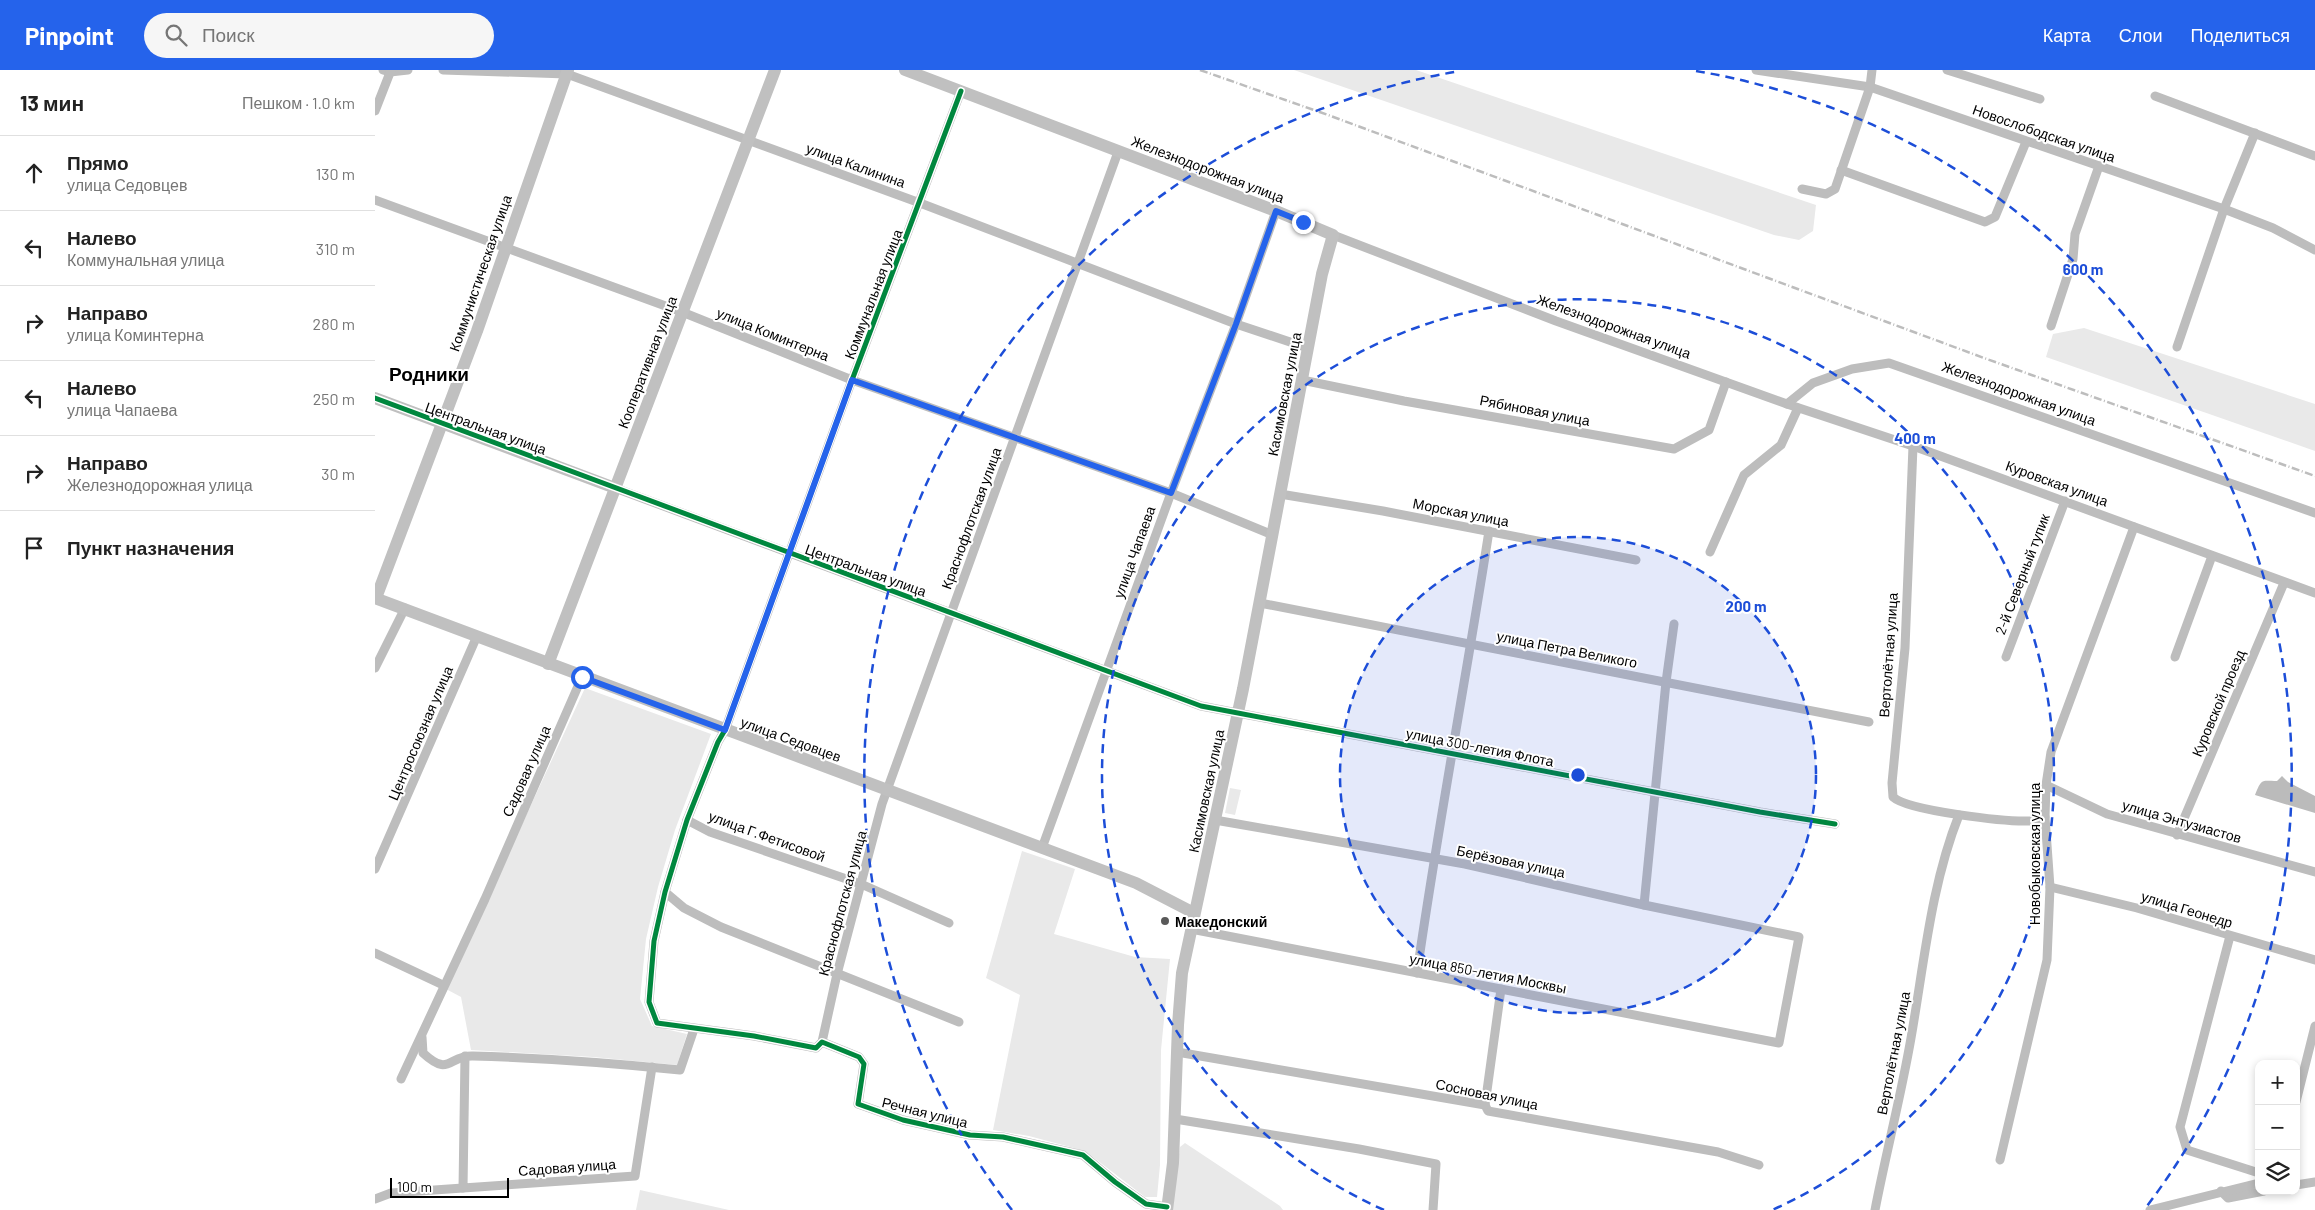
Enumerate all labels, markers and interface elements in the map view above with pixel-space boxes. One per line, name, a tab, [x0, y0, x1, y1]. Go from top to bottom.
search box	[144, 13, 494, 58]
text: Pinpoint	[25, 21, 114, 50]
icon: search	[162, 21, 190, 49]
text: Поиск	[202, 23, 255, 46]
text: Карта	[2043, 24, 2091, 46]
text: Слои	[2119, 24, 2163, 46]
text: Поделиться	[2191, 24, 2290, 46]
text: 13 мин	[20, 90, 84, 115]
text: Пешком · 1.0 km	[242, 93, 355, 112]
street label: Новослободская улица	[1970, 101, 2118, 165]
street label: Железнодорожная улица	[1129, 132, 1287, 206]
street label: улица Калинина	[804, 139, 908, 191]
text: Прямо	[67, 151, 129, 174]
icon: ahead	[20, 159, 48, 187]
text: 130 m	[316, 164, 355, 183]
text: улица Седовцев	[67, 175, 187, 194]
street label: Коммунистическая улица	[445, 192, 515, 353]
route end	[1292, 211, 1315, 234]
text: Налево	[67, 226, 137, 249]
street label: Коммунальная улица	[840, 226, 906, 361]
icon: left	[20, 234, 48, 262]
text: 310 m	[316, 239, 355, 258]
text: Коммунальная улица	[67, 250, 224, 269]
text: 600 m	[2063, 260, 2103, 278]
street label: Железнодорожная улица	[1535, 290, 1693, 362]
street label: Кооперативная улица	[614, 293, 680, 431]
text: Направо	[67, 301, 148, 324]
street label: улица Коминтерна	[714, 304, 832, 364]
icon: right	[20, 309, 48, 337]
text: 280 m	[313, 314, 355, 333]
text: улица Коминтерна	[67, 325, 204, 344]
street label: Касимовская улица	[1264, 331, 1304, 457]
street label: Железнодорожная улица	[1940, 357, 2098, 429]
district label: Родники	[389, 362, 469, 385]
text: Налево	[67, 376, 137, 399]
icon: left	[20, 384, 48, 412]
text: 250 m	[313, 389, 355, 408]
street label: Рябиновая улица	[1479, 391, 1592, 429]
street label: Центральная улица	[423, 398, 549, 458]
text: улица Чапаева	[67, 400, 177, 419]
text: 400 m	[1894, 429, 1936, 447]
street label: Краснофлотская улица	[937, 445, 1005, 591]
text: Направо	[67, 451, 148, 474]
street label: Куровская улица	[2003, 457, 2111, 510]
icon: right	[20, 459, 48, 487]
text: 30 m	[321, 464, 355, 483]
text: Железнодорожная улица	[67, 475, 253, 494]
street label: Морская улица	[1412, 494, 1511, 530]
street label: улица Чапаева	[1109, 503, 1159, 600]
street label: 2-й Северный тупик	[1991, 510, 2053, 637]
icon: arrive	[20, 534, 48, 562]
text: Пункт назначения	[67, 536, 234, 559]
street label: Центральная улица	[803, 540, 929, 600]
street label: Вертолётная улица	[1875, 592, 1901, 718]
text: 200 m	[1725, 597, 1767, 615]
street label: улица Петра Великого	[1495, 627, 1639, 671]
street label: Куровской проезд	[2188, 647, 2248, 759]
street label: Центросоюзная улица	[384, 663, 456, 803]
route start	[571, 666, 594, 689]
street label: улица Седовцев	[739, 713, 843, 765]
street label: Садовая улица	[498, 723, 554, 819]
street label: улица 300-летия Флота	[1405, 724, 1555, 770]
street label: Касимовская улица	[1185, 728, 1227, 854]
centre of rings	[1569, 766, 1587, 784]
street label: Новобыковская улица	[2026, 783, 2043, 925]
street label: улица Энтузиастов	[2120, 796, 2244, 846]
street label: улица Г.Фетисовой	[706, 807, 828, 865]
street label: Краснофлотская улица	[814, 828, 870, 977]
street label: Берёзовая улица	[1455, 841, 1567, 881]
street label: улица Геонедр	[2139, 887, 2235, 931]
place label: Македонский	[1175, 913, 1267, 930]
marker: Македонский	[1159, 915, 1171, 927]
street label: улица 850-летия Москвы	[1408, 949, 1568, 997]
street label: Вертолётная улица	[1873, 990, 1913, 1116]
map controls	[2255, 1060, 2300, 1195]
button: +	[2255, 1060, 2300, 1105]
street label: Сосновая улица	[1434, 1075, 1540, 1113]
street label: Речная улица	[880, 1093, 970, 1131]
button: −	[2255, 1105, 2300, 1150]
button: layers	[2255, 1150, 2300, 1195]
street label: Садовая улица	[518, 1155, 617, 1179]
scale bar	[390, 1175, 509, 1198]
text: 100 m	[397, 1178, 432, 1195]

